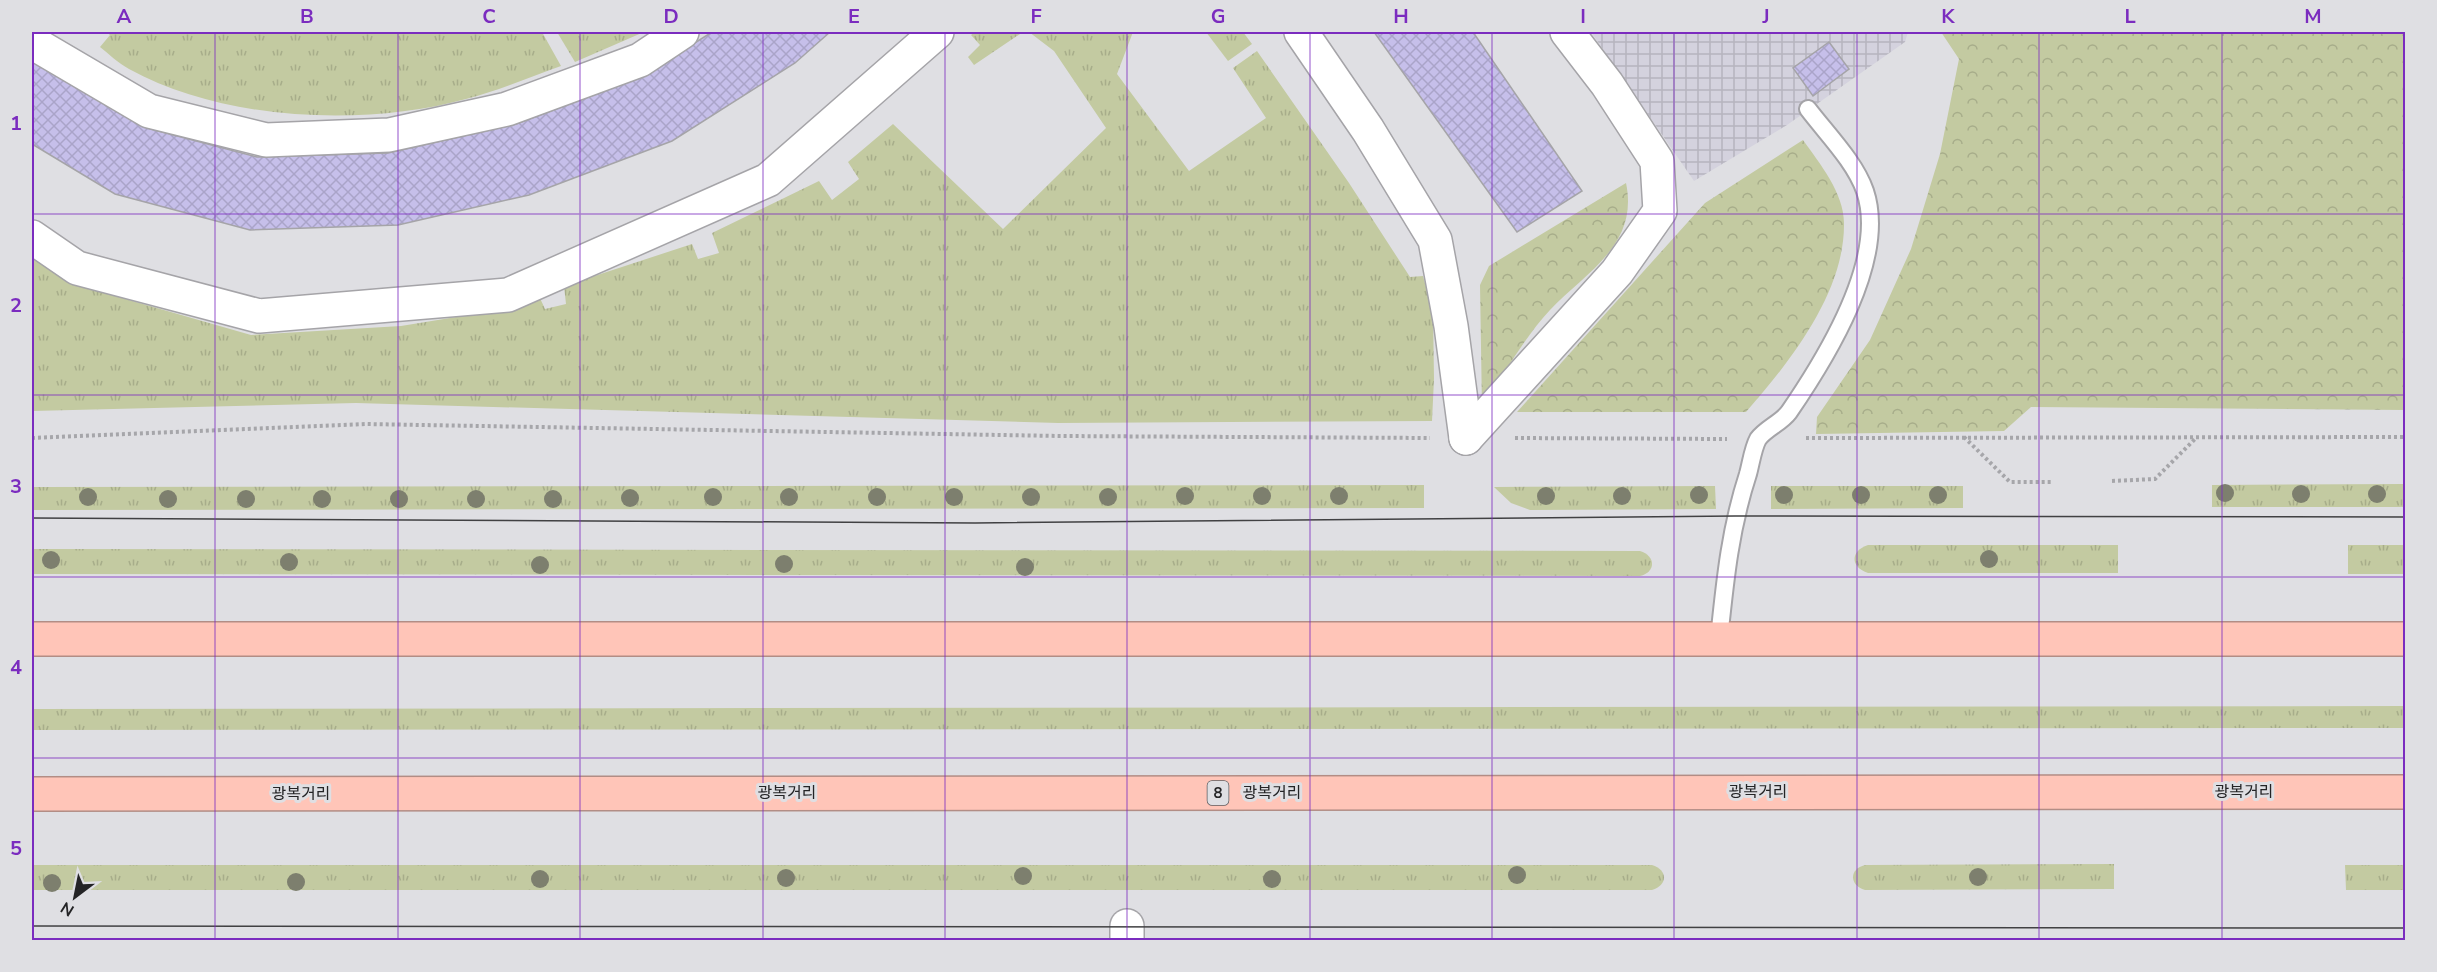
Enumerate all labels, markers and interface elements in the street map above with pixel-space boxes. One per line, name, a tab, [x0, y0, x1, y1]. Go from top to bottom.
text: A	[117, 3, 132, 30]
text: B	[300, 3, 314, 30]
text: C	[482, 3, 496, 30]
text: D	[663, 3, 679, 30]
text: E	[848, 3, 860, 30]
text: F	[1030, 3, 1042, 30]
text: G	[1211, 3, 1225, 30]
text: H	[1393, 3, 1409, 30]
text: I	[1580, 3, 1586, 30]
text: J	[1761, 3, 1770, 30]
text: K	[1941, 3, 1955, 30]
text: L	[2124, 3, 2136, 30]
text: M	[2304, 3, 2322, 30]
text: 1	[10, 110, 22, 137]
text: 2	[10, 292, 22, 319]
text: 3	[10, 473, 22, 500]
text: 4	[10, 654, 22, 681]
road number: 8	[1208, 781, 1228, 805]
street label: 광복거리	[1729, 781, 1787, 803]
street label: 광복거리	[2215, 781, 2273, 803]
street label: 광복거리	[758, 782, 816, 804]
street label: 광복거리	[1243, 782, 1301, 804]
street label: 광복거리	[272, 783, 330, 805]
text: 5	[10, 835, 22, 862]
north arrow	[45, 867, 105, 927]
text: N	[57, 896, 78, 921]

